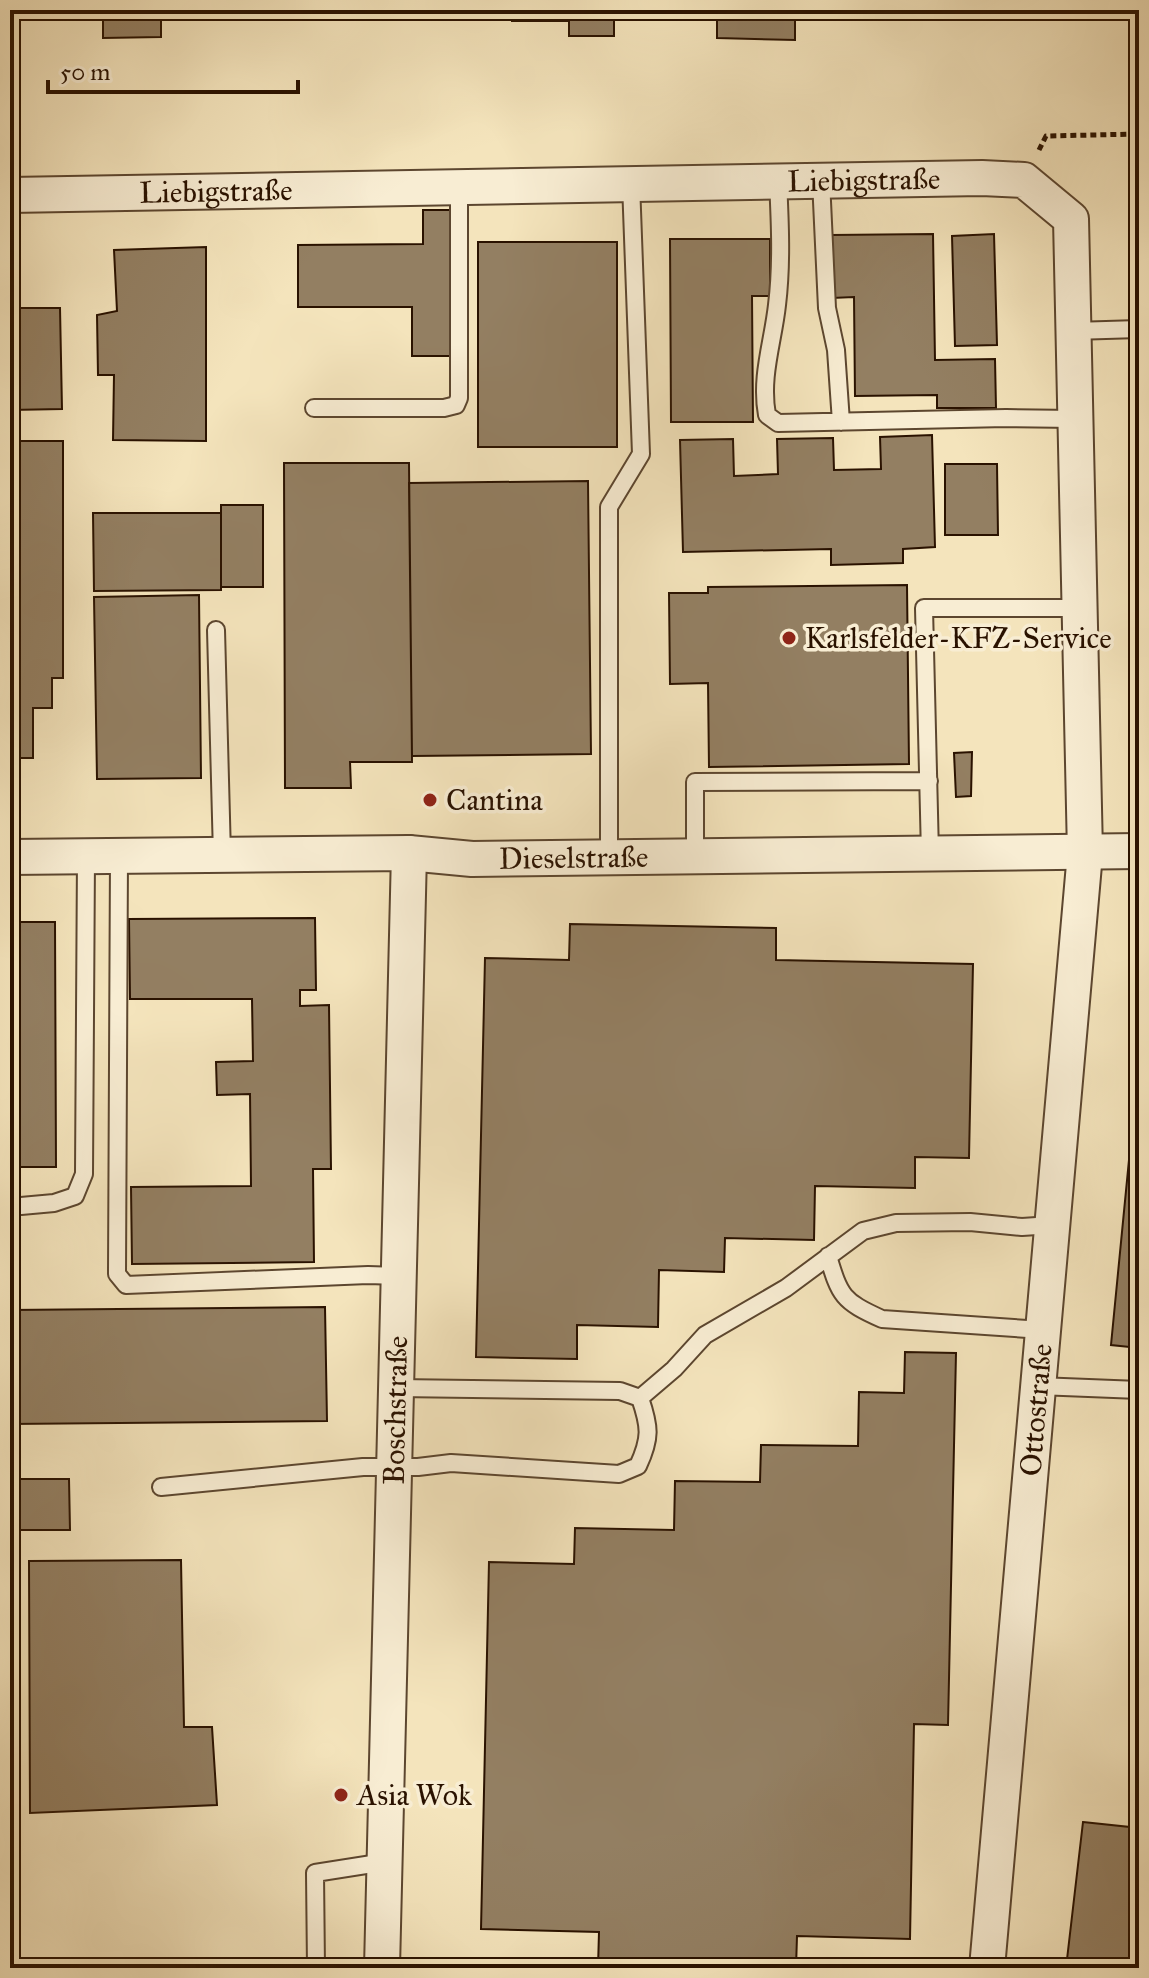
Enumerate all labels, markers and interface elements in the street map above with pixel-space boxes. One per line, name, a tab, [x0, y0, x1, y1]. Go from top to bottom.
scale bar	[48, 44, 298, 94]
text: 50 m	[60, 57, 110, 87]
street label: Liebigstraße	[787, 161, 941, 199]
street label: Liebigstraße	[139, 172, 293, 211]
place label: Karlsfelder-KFZ-Service	[805, 620, 1112, 656]
marker: Karlsfelder-KFZ-Service	[780, 629, 798, 647]
place label: Cantina	[446, 782, 543, 818]
marker: Cantina	[421, 791, 439, 809]
street label: Dieselstraße	[499, 839, 649, 877]
street label: Boschstraße	[376, 1335, 415, 1485]
street label: Ottostraße	[1012, 1342, 1060, 1478]
place label: Asia Wok	[355, 1777, 472, 1813]
marker: Asia Wok	[332, 1786, 350, 1804]

